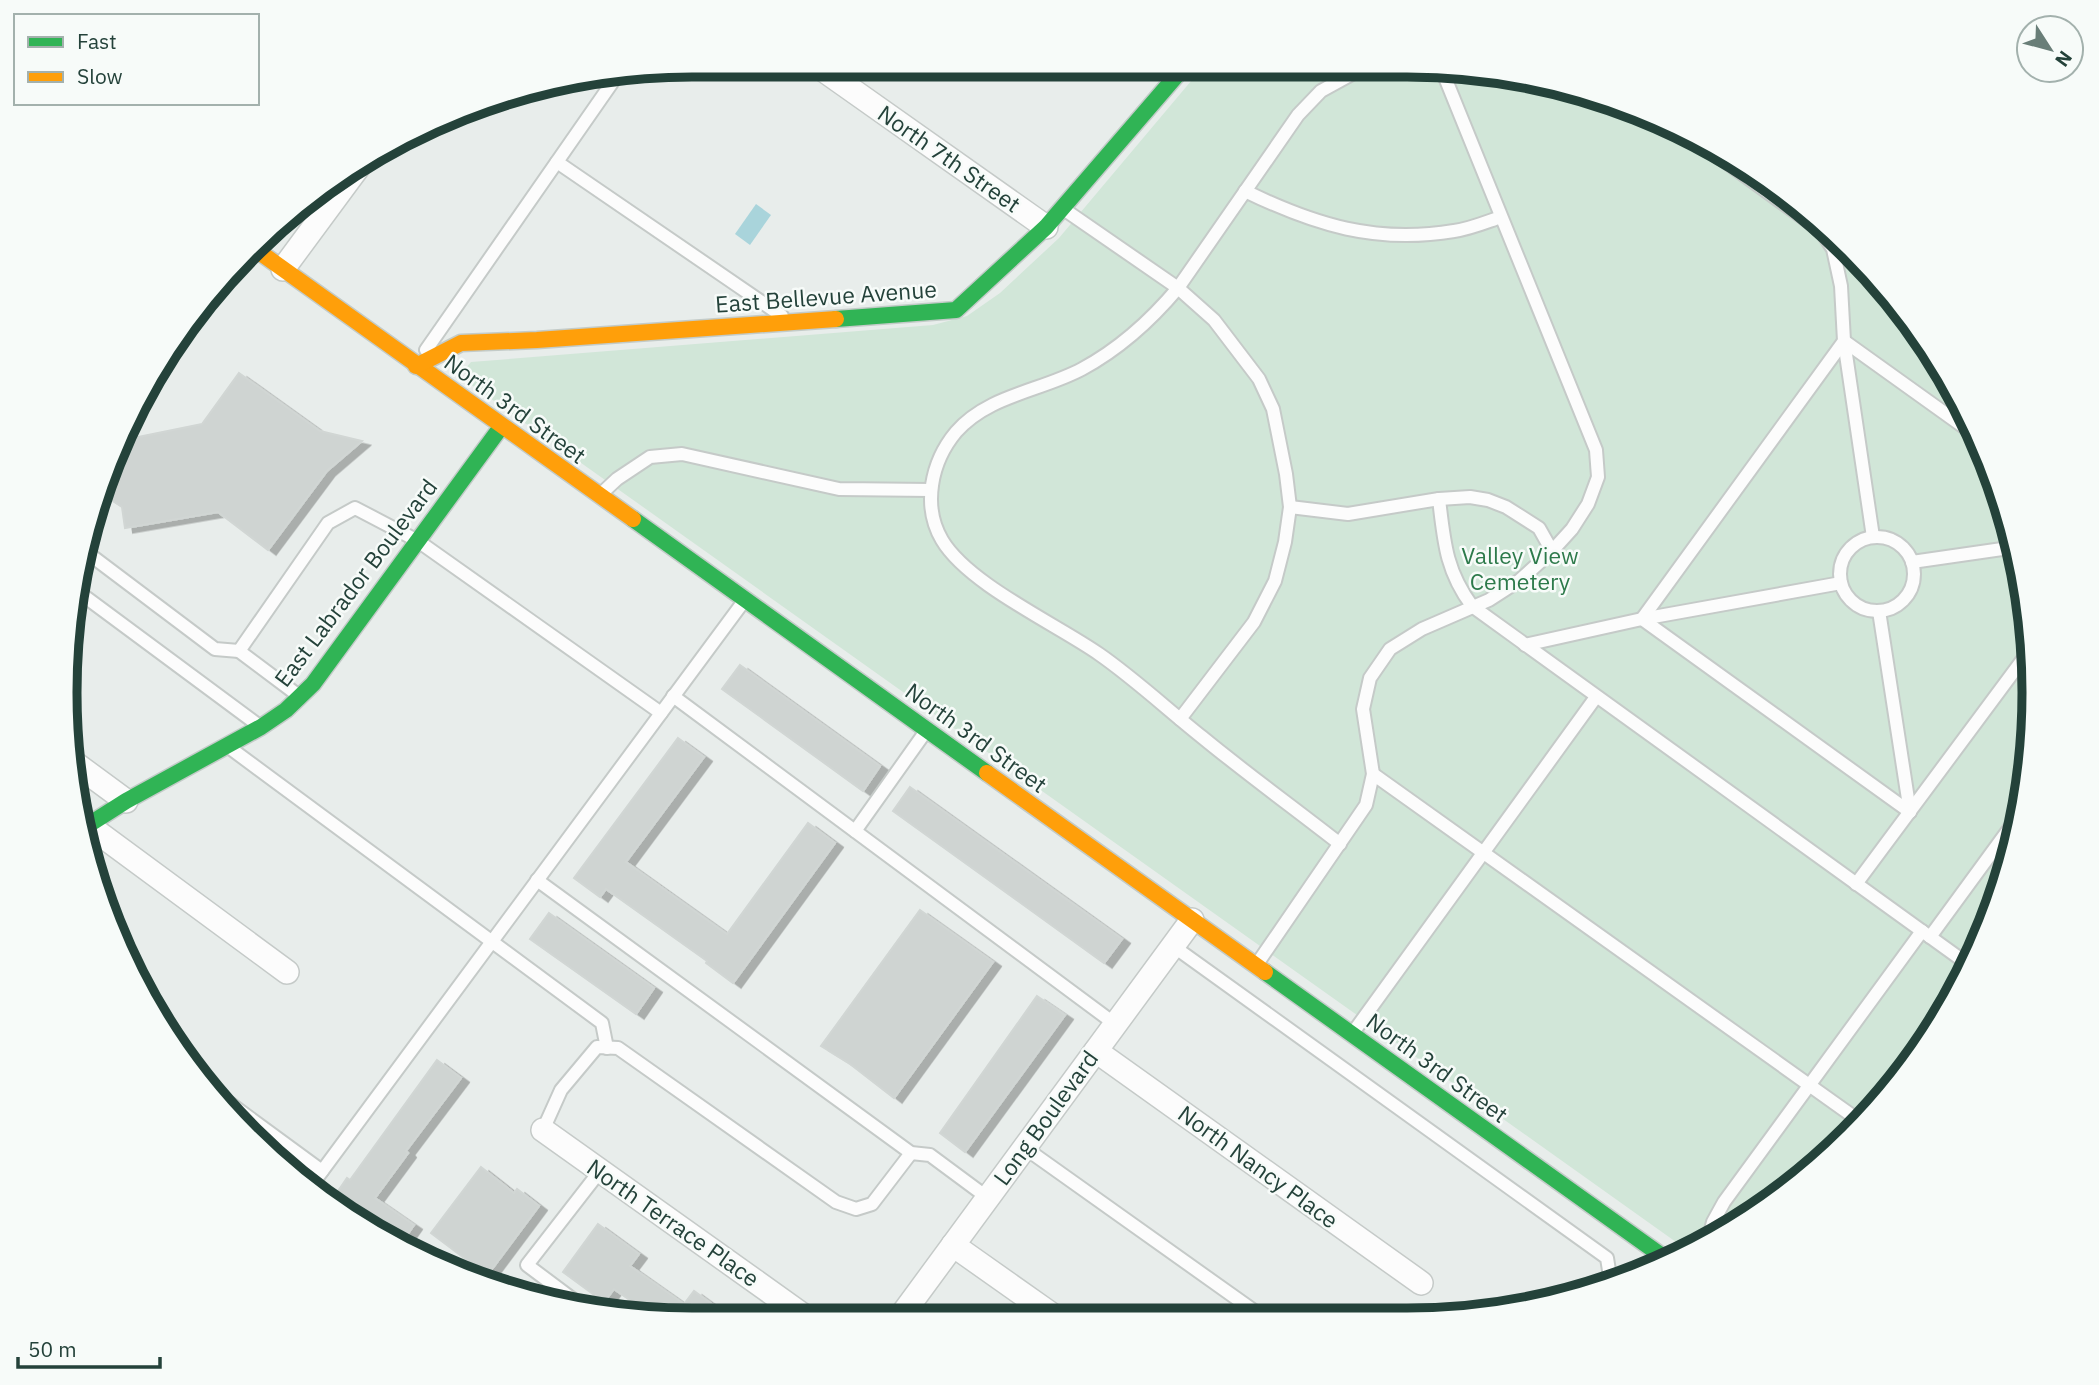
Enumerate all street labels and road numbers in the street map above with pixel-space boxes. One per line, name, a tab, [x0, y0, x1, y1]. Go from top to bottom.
street label: North 7th Street	[872, 98, 1027, 219]
street label: East Bellevue Avenue	[714, 273, 938, 319]
street label: North 3rd Street	[439, 347, 592, 470]
street label: East Labrador Boulevard	[267, 472, 443, 692]
street label: North 3rd Street	[900, 676, 1053, 799]
street label: North 3rd Street	[1361, 1006, 1514, 1129]
street label: Long Boulevard	[986, 1044, 1104, 1191]
street label: North Nancy Place	[1173, 1098, 1345, 1234]
street label: North Terrace Place	[582, 1151, 766, 1293]

